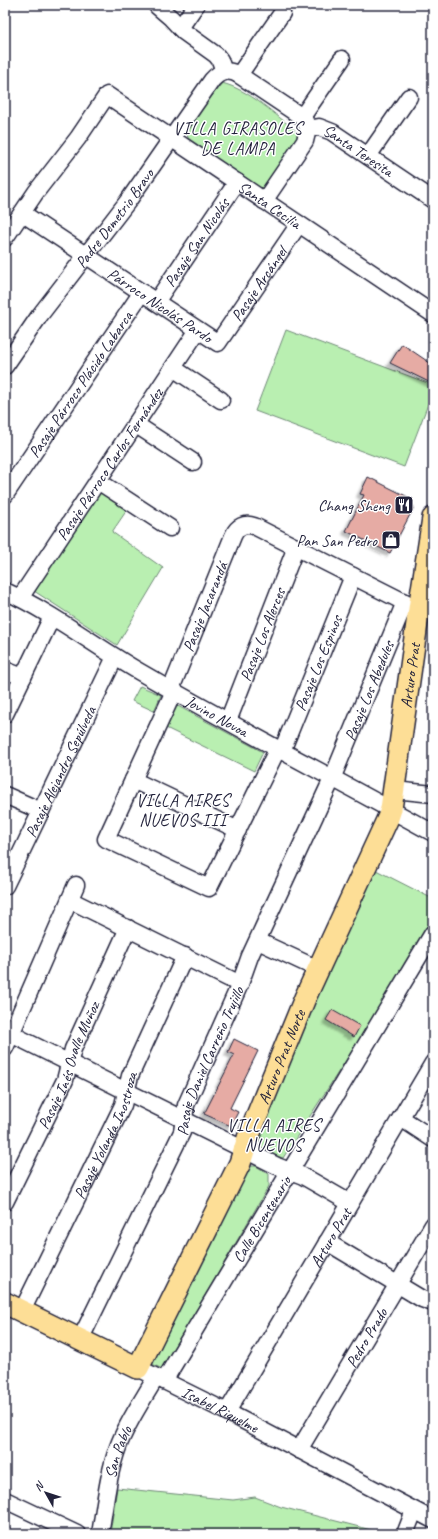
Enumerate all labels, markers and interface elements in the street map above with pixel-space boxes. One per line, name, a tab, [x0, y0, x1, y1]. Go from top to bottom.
district label: VILLA GIRASOLES DE LAMPA	[173, 118, 305, 159]
street label: Santa Teresita	[320, 121, 398, 182]
street label: Padre Demetrio Bravo	[71, 163, 160, 272]
street label: Santa Cecilia	[234, 177, 306, 234]
street label: Pasaje San Nicolás	[160, 194, 235, 291]
street label: Pasaje Arcángel	[227, 241, 293, 325]
street label: Párroco Nicolás Pardo	[104, 264, 218, 349]
street label: Pasaje Párroco Plácido Labarca	[24, 306, 138, 461]
street label: Pasaje Párroco Carlos Fernández	[52, 384, 168, 544]
restaurant icon: Chang Sheng	[393, 494, 415, 516]
place label: Chang Sheng	[318, 496, 391, 516]
shop icon: Pan San Pedro	[380, 529, 402, 551]
place label: Pan San Pedro	[296, 531, 378, 551]
street label: Pasaje Jacarandá	[178, 557, 233, 655]
street label: Pasaje Los Alerces	[236, 584, 291, 684]
street label: Pasaje Los Espinos	[290, 611, 348, 714]
street label: Pasaje Los Abedules	[340, 637, 399, 744]
street label: Arturo Prat	[396, 640, 425, 709]
street label: Jovino Novoa	[181, 691, 252, 742]
street label: Pasaje Alejandro Sepúlveda	[21, 702, 102, 841]
district label: VILLA AIRES NUEVOS III	[136, 790, 233, 831]
street label: Pasaje Daniel Carreño Trujillo	[173, 983, 249, 1137]
street label: Pasaje Inés Ovalle Muñoz	[33, 997, 105, 1133]
street label: Arturo Prat Norte	[254, 1005, 311, 1107]
street label: Pasaje Yolanda Inostroza	[70, 1067, 142, 1202]
district label: VILLA AIRES NUEVOS	[227, 1115, 324, 1156]
street label: Calle Bicentenario	[229, 1171, 297, 1266]
street label: Arturo Prat	[306, 1203, 357, 1271]
street label: Pedro Prado	[342, 1304, 393, 1371]
street label: Isabel Riquelme	[178, 1382, 263, 1438]
street label: San Pablo	[101, 1422, 137, 1480]
north arrow	[26, 1473, 66, 1513]
text: N	[31, 1478, 47, 1494]

